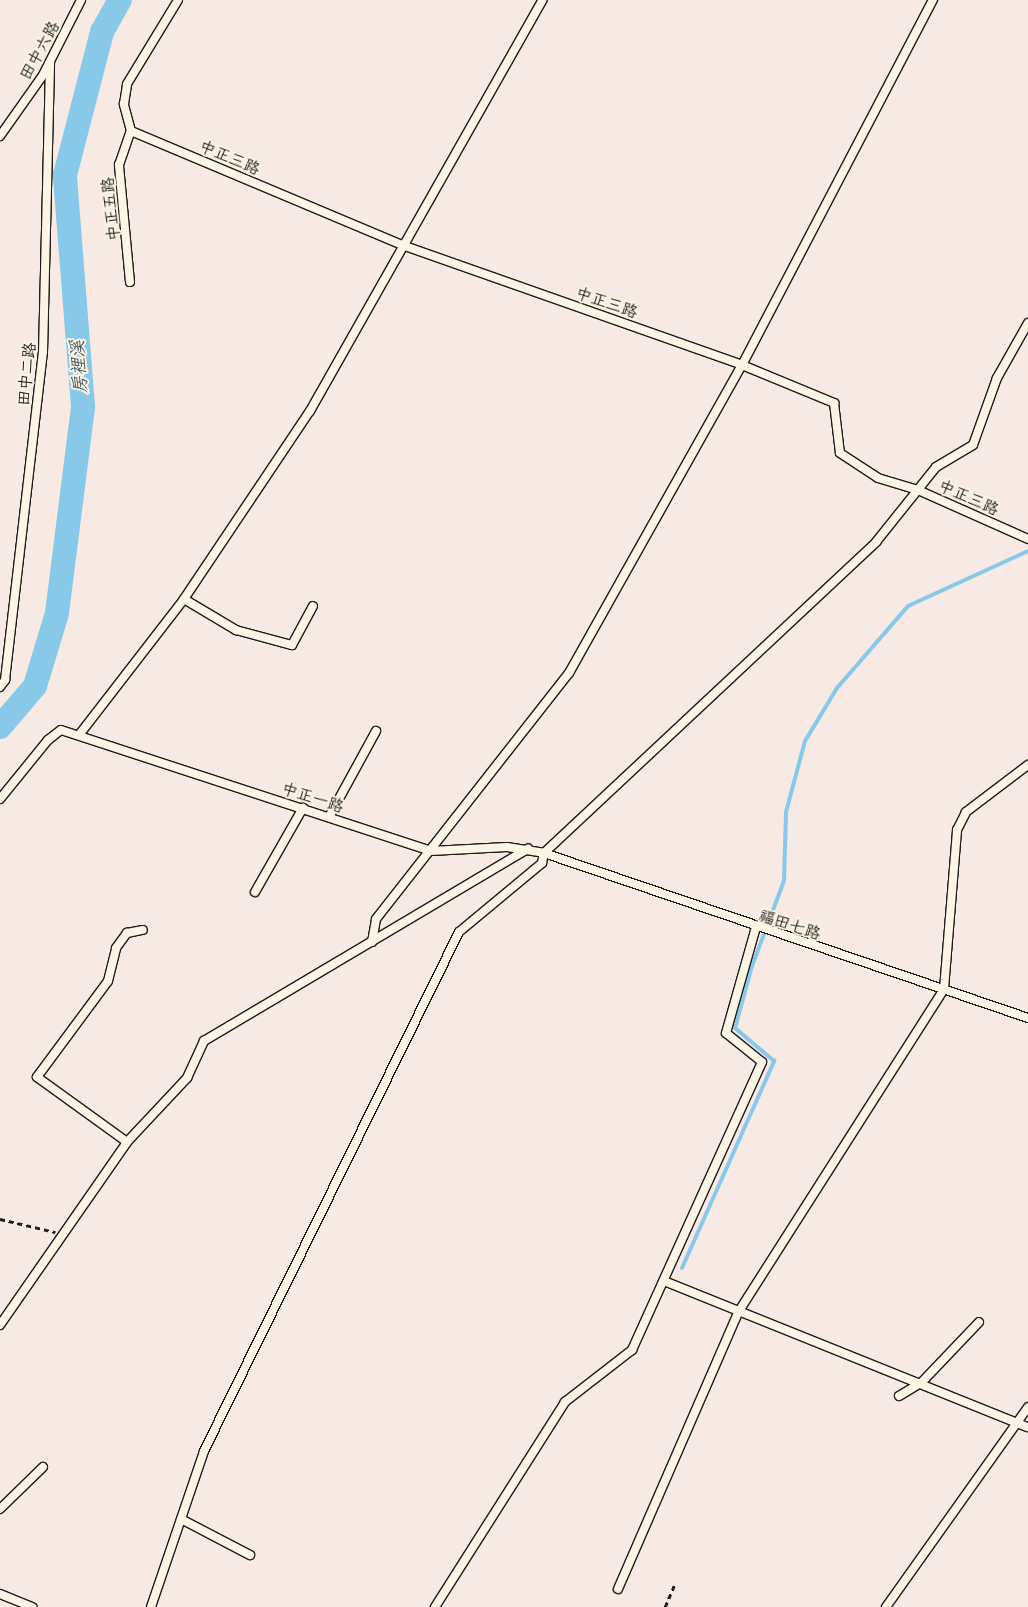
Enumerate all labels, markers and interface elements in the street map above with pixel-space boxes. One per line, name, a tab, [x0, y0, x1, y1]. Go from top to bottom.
street label: 田中六路	[15, 17, 63, 83]
street label: 中正三路	[197, 136, 263, 178]
street label: 中正五路	[97, 176, 123, 242]
street label: 中正三路	[574, 283, 640, 321]
water label: 房裡溪	[66, 339, 92, 395]
street label: 田中二路	[13, 341, 39, 407]
street label: 中正三路	[936, 475, 1002, 519]
street label: 中正一路	[280, 778, 346, 816]
street label: 福田七路	[757, 905, 823, 943]

